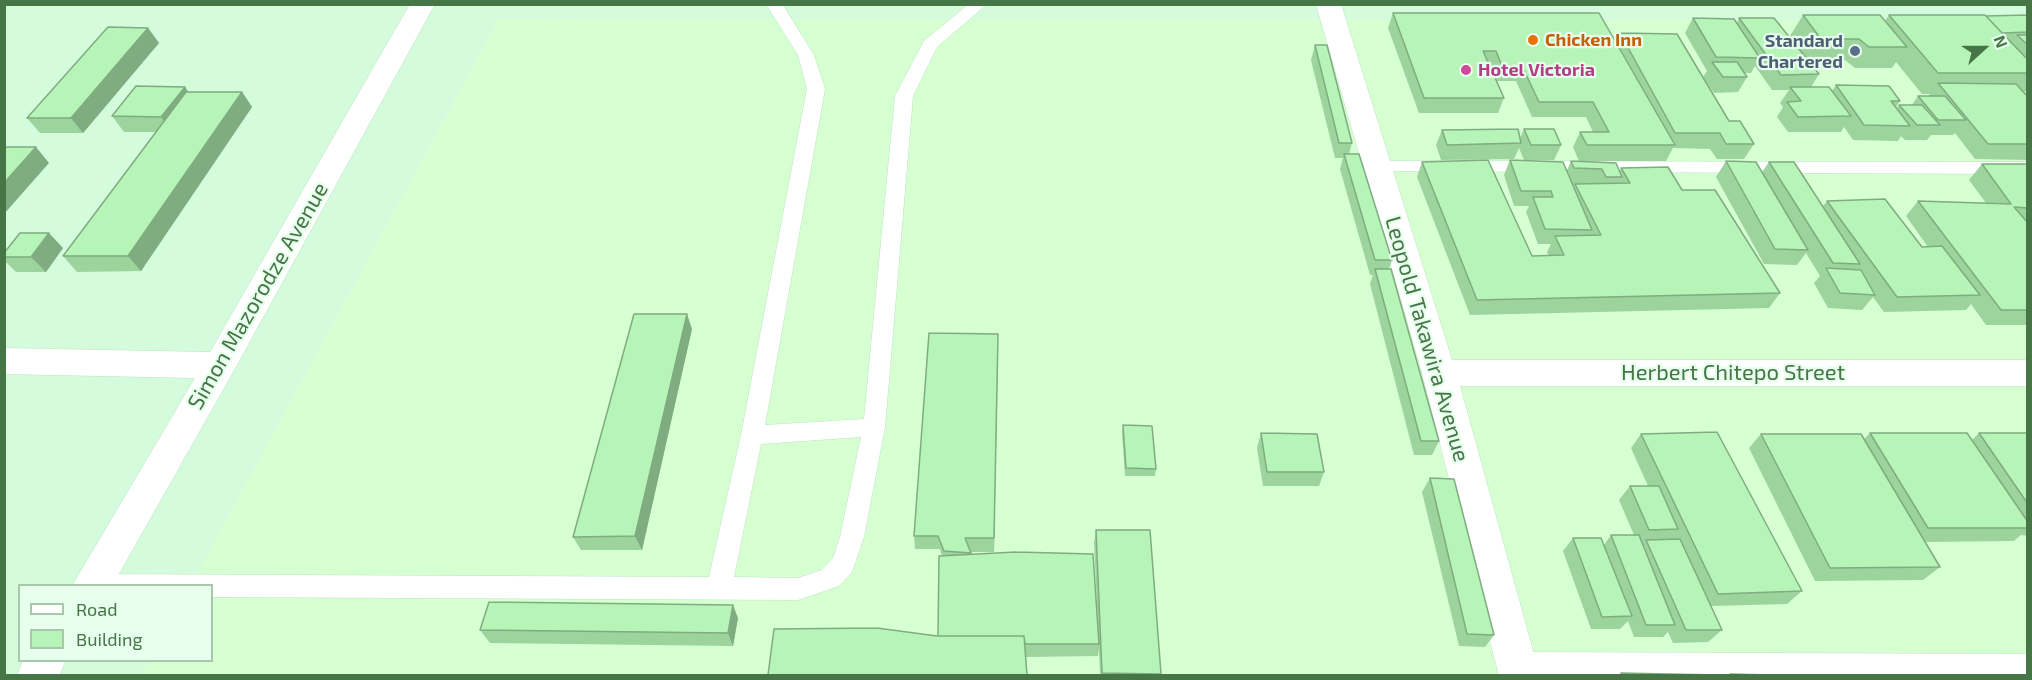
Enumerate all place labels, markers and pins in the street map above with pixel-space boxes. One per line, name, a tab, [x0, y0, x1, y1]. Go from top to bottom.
place label: Chicken Inn	[1545, 29, 1642, 51]
place label: Standard Chartered	[1758, 30, 1843, 72]
marker: Chicken Inn	[1526, 33, 1540, 47]
marker: Standard Chartered	[1848, 44, 1862, 58]
place label: Hotel Victoria	[1478, 59, 1595, 81]
marker: Hotel Victoria	[1459, 63, 1473, 77]

